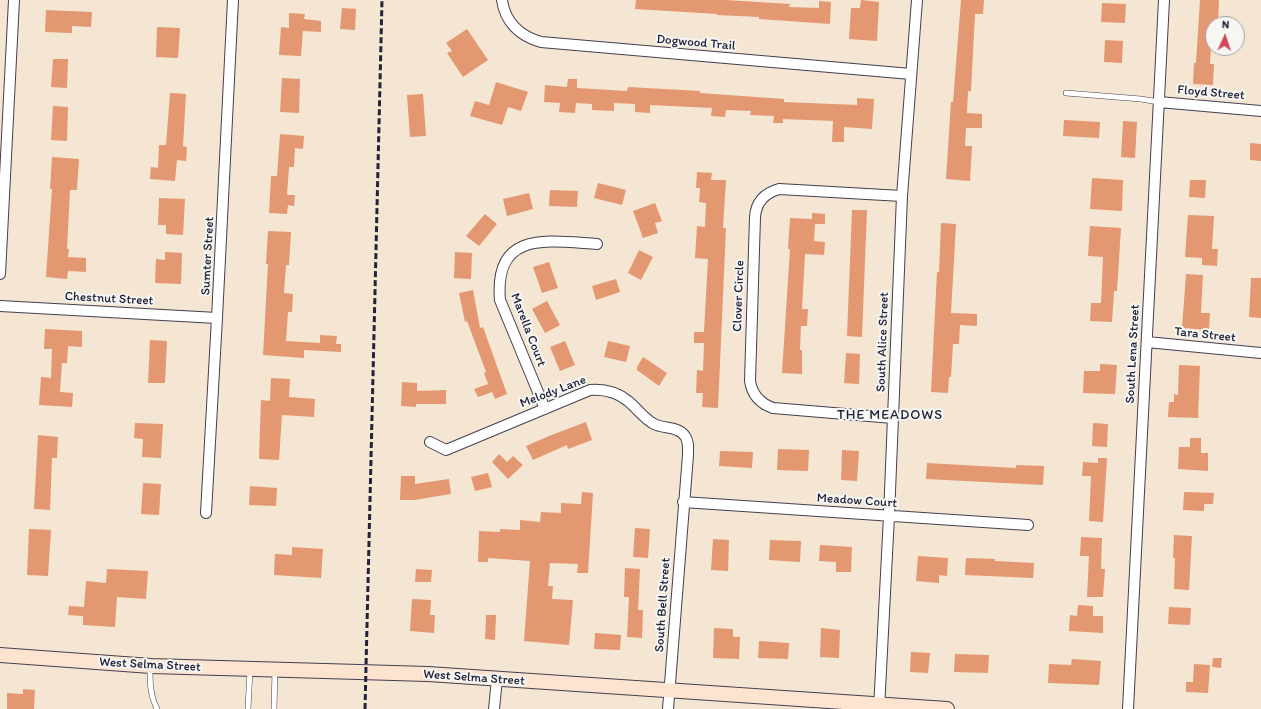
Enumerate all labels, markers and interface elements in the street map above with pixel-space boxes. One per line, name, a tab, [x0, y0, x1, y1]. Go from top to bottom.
north arrow	[1205, 16, 1245, 56]
text: N	[1222, 18, 1230, 31]
street label: Dogwood Trail	[656, 32, 736, 54]
street label: Floyd Street	[1177, 82, 1245, 104]
street label: Sumter Street	[198, 216, 218, 296]
street label: Clover Circle	[730, 260, 748, 332]
street label: Chestnut Street	[64, 289, 154, 309]
street label: Marella Court	[507, 291, 549, 369]
street label: South Alice Street	[873, 292, 893, 392]
street label: South Lena Street	[1123, 304, 1143, 404]
street label: Tara Street	[1174, 324, 1236, 346]
street label: Melody Lane	[518, 372, 588, 412]
district label: THE MEADOWS	[837, 407, 943, 423]
street label: Meadow Court	[816, 490, 898, 512]
street label: South Bell Street	[652, 557, 674, 653]
street label: West Selma Street	[99, 655, 201, 675]
street label: West Selma Street	[423, 667, 525, 689]

